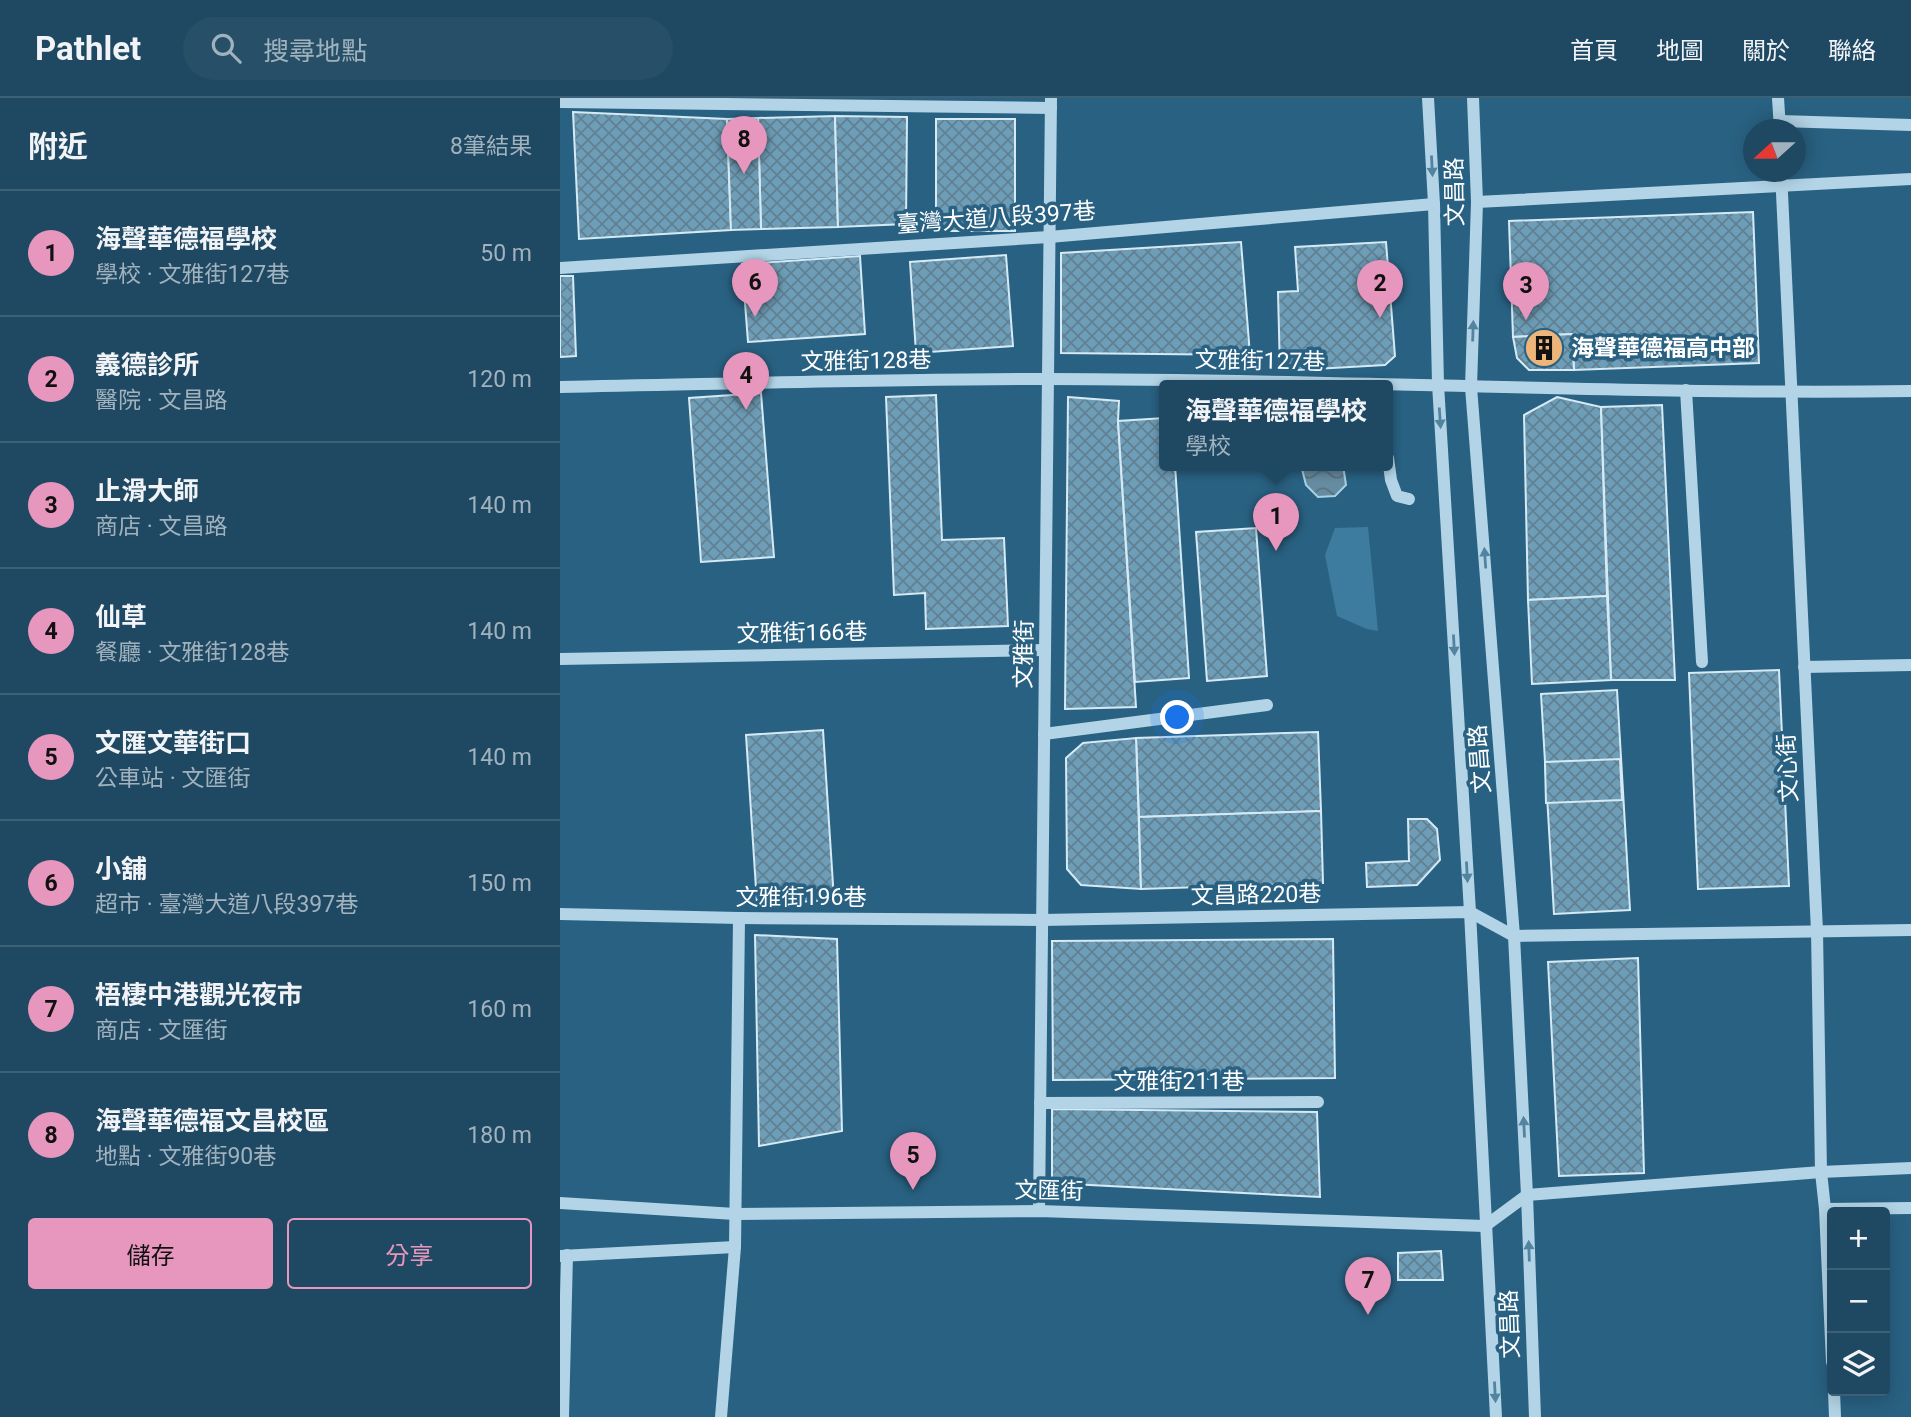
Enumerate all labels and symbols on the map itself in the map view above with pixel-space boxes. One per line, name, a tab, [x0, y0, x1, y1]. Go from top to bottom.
pin: 8	[721, 116, 767, 174]
north arrow	[1743, 119, 1806, 182]
one-way arrow	[1427, 155, 1438, 177]
street label: 文昌路	[1441, 157, 1469, 227]
street label: 臺灣大道八段397巷	[895, 198, 1097, 238]
pin: 6	[732, 259, 778, 317]
pin: 2	[1357, 260, 1403, 318]
pin: 3	[1503, 262, 1549, 320]
one-way arrow	[1468, 320, 1479, 342]
building icon: 海聲華德福高中部	[1523, 327, 1565, 369]
place label: 海聲華德福高中部	[1571, 335, 1755, 362]
street label: 文雅街128巷	[800, 346, 932, 376]
street label: 文雅街127巷	[1194, 346, 1326, 376]
pin: 4	[723, 352, 769, 410]
one-way arrow	[1435, 407, 1446, 429]
pin: 1	[1253, 493, 1299, 551]
one-way arrow	[1479, 547, 1490, 569]
street label: 文雅街166巷	[736, 618, 868, 648]
street label: 文雅街	[1010, 619, 1038, 689]
one-way arrow	[1449, 634, 1460, 656]
your location	[1160, 700, 1194, 734]
street label: 文昌路	[1464, 724, 1496, 794]
street label: 文心街	[1773, 733, 1803, 803]
one-way arrow	[1462, 861, 1473, 883]
street label: 文昌路220巷	[1190, 880, 1322, 910]
street label: 文雅街196巷	[736, 884, 866, 911]
street label: 文雅街211巷	[1114, 1068, 1244, 1095]
one-way arrow	[1518, 1116, 1529, 1138]
pin: 5	[890, 1132, 936, 1190]
street label: 文匯街	[1014, 1177, 1084, 1205]
one-way arrow	[1523, 1240, 1535, 1262]
pin: 7	[1345, 1257, 1391, 1315]
street label: 文昌路	[1495, 1289, 1525, 1359]
one-way arrow	[1490, 1381, 1501, 1403]

